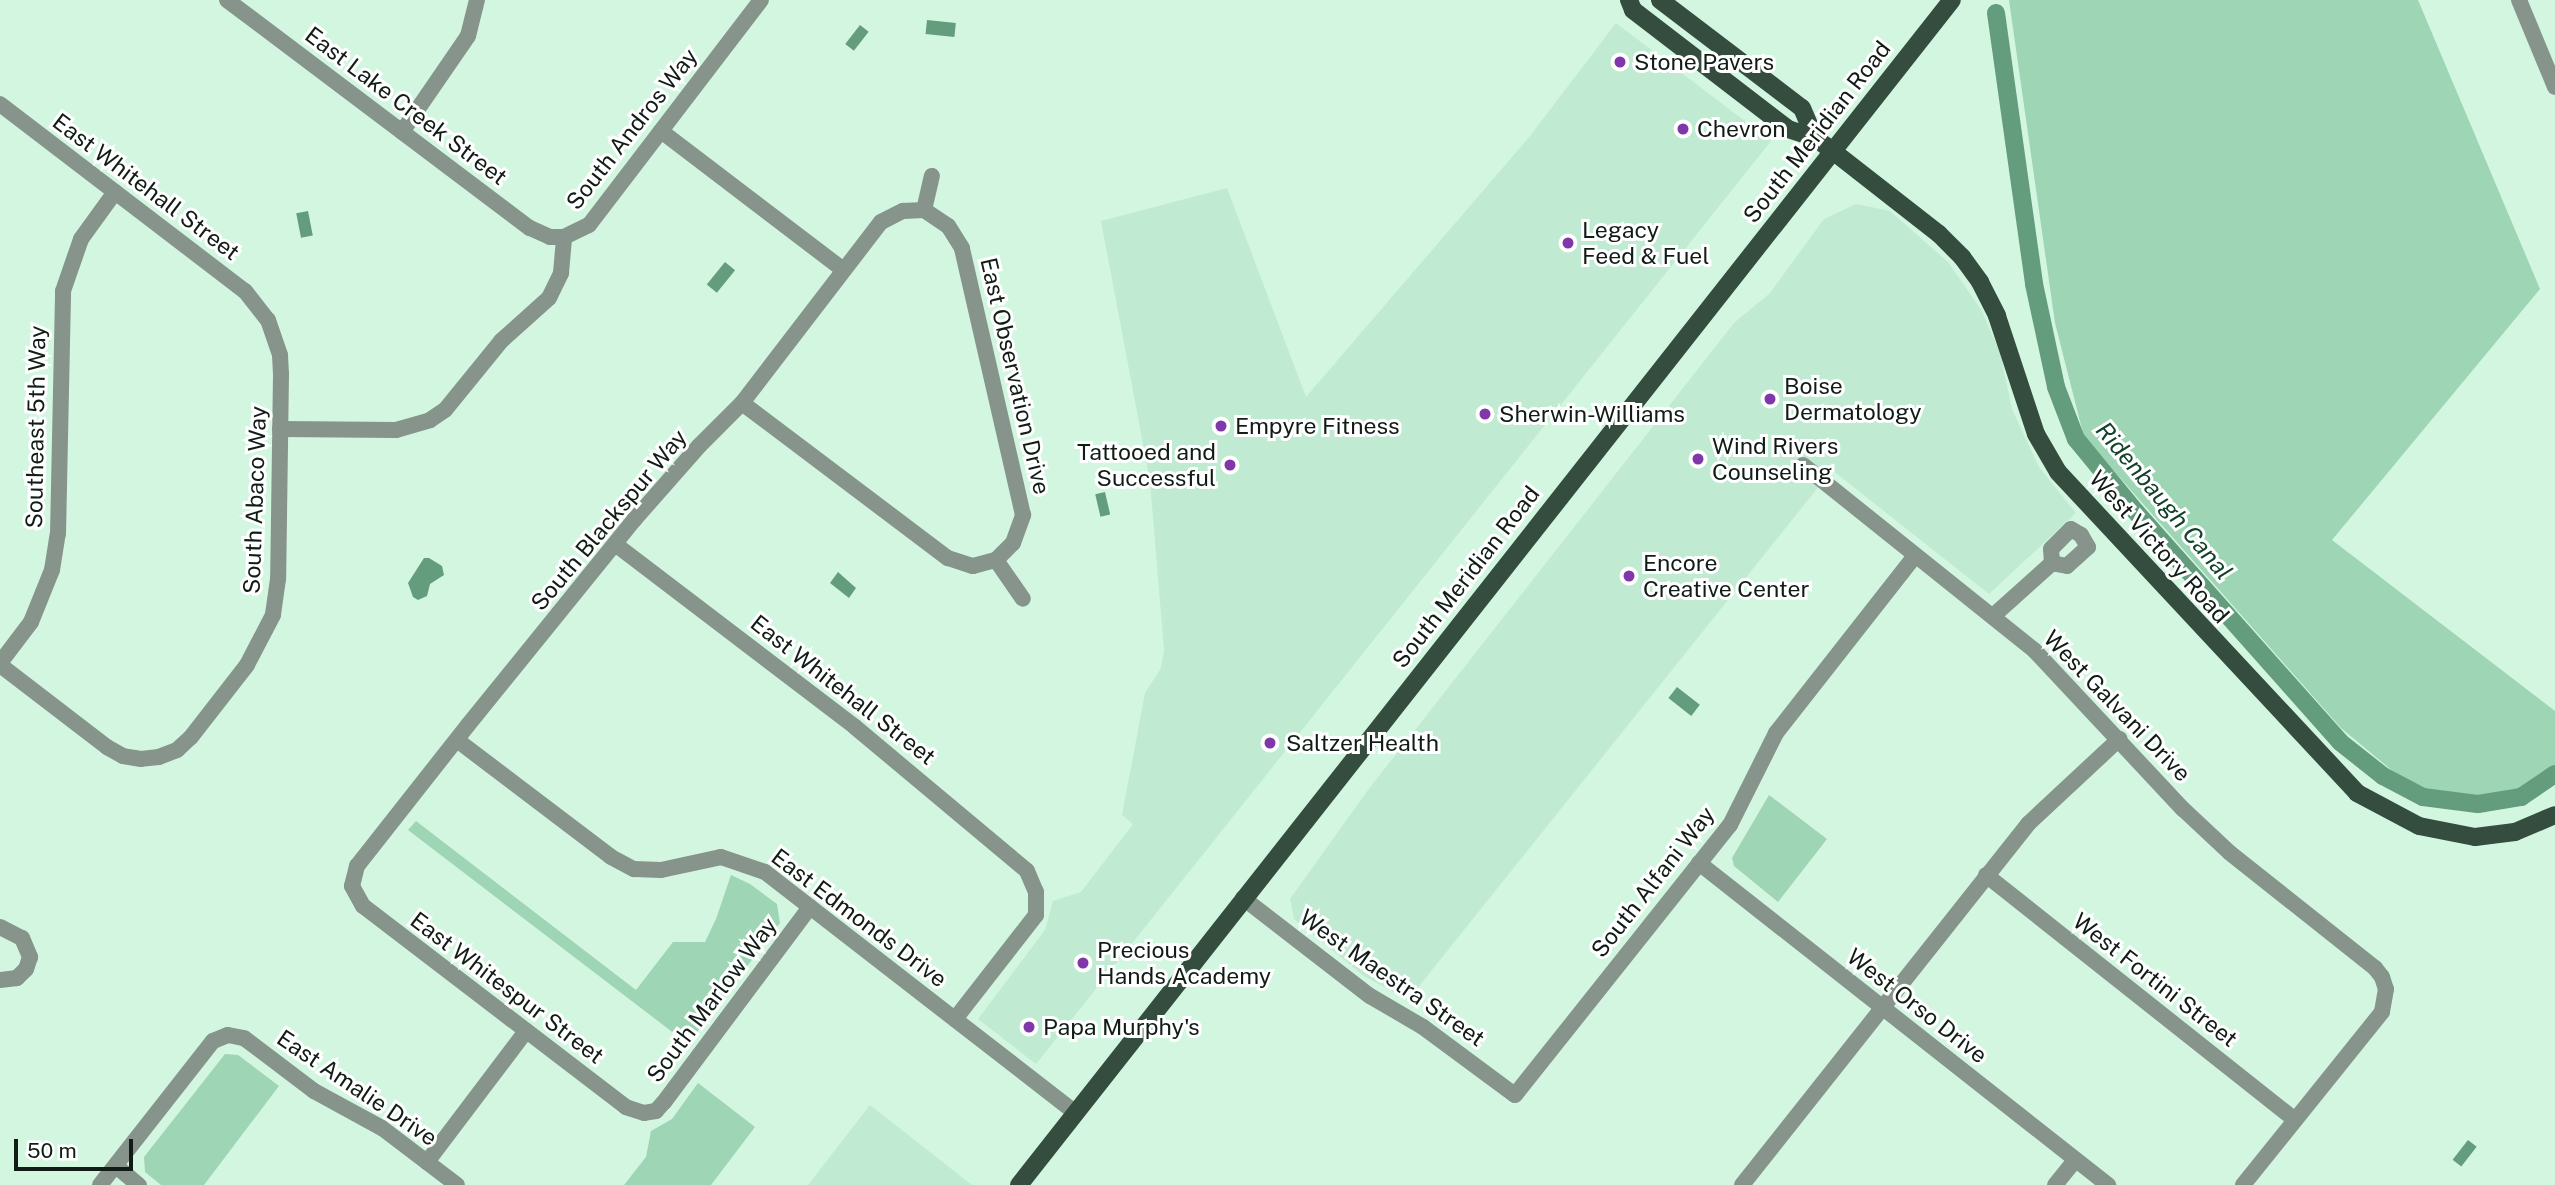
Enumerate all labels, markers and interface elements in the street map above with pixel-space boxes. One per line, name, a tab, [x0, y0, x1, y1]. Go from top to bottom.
street label: East Lake Creek Street	[300, 21, 512, 191]
street label: South Meridian Road	[1737, 36, 1897, 228]
street label: South Andros Way	[560, 43, 704, 215]
place label: Stone Pavers	[1634, 48, 1774, 76]
marker: Stone Pavers	[1612, 54, 1628, 70]
street label: East Whitehall Street	[47, 108, 245, 266]
place label: Chevron	[1697, 115, 1786, 143]
marker: Chevron	[1675, 121, 1691, 137]
place label: Legacy Feed & Fuel	[1582, 216, 1709, 270]
marker: Legacy Feed & Fuel	[1560, 235, 1576, 251]
street label: East Observation Drive	[974, 255, 1056, 497]
street label: Southeast 5th Way	[20, 325, 52, 529]
place label: Boise Dermatology	[1784, 372, 1922, 426]
marker: Boise Dermatology	[1762, 391, 1778, 407]
place label: Sherwin-Williams	[1499, 400, 1685, 428]
street label: South Abaco Way	[238, 405, 272, 595]
marker: Sherwin-Williams	[1477, 406, 1493, 422]
place label: Empyre Fitness	[1235, 412, 1400, 440]
water label: Ridenbaugh Canal	[2090, 416, 2238, 586]
marker: Empyre Fitness	[1213, 418, 1229, 434]
street label: South Blackspur Way	[525, 424, 693, 616]
place label: Wind Rivers Counseling	[1712, 432, 1838, 486]
place label: Tattooed and Successful	[1077, 438, 1216, 492]
marker: Wind Rivers Counseling	[1690, 451, 1706, 467]
marker: Tattooed and Successful	[1222, 457, 1238, 473]
street label: West Victory Road	[2083, 465, 2235, 629]
street label: South Meridian Road	[1386, 481, 1546, 673]
place label: Encore Creative Center	[1643, 549, 1810, 603]
marker: Encore Creative Center	[1621, 568, 1637, 584]
street label: East Whitehall Street	[745, 609, 941, 771]
street label: West Galvani Drive	[2038, 625, 2196, 787]
place label: Saltzer Health	[1286, 729, 1439, 757]
marker: Saltzer Health	[1260, 733, 1280, 753]
street label: South Alfani Way	[1585, 801, 1721, 963]
street label: East Edmonds Drive	[766, 843, 952, 993]
street label: West Maestra Street	[1294, 904, 1490, 1052]
street label: East Whitespur Street	[405, 906, 609, 1070]
street label: West Fortini Street	[2067, 907, 2243, 1053]
street label: South Marlow Way	[641, 912, 783, 1088]
place label: Precious Hands Academy	[1097, 936, 1271, 990]
street label: West Orso Drive	[1841, 943, 1993, 1069]
marker: Precious Hands Academy	[1075, 955, 1091, 971]
place label: Papa Murphy's	[1043, 1013, 1200, 1041]
marker: Papa Murphy's	[1021, 1019, 1037, 1035]
street label: East Amalie Drive	[271, 1024, 443, 1152]
scale bar	[18, 1126, 136, 1170]
text: 50 m	[27, 1138, 77, 1163]

